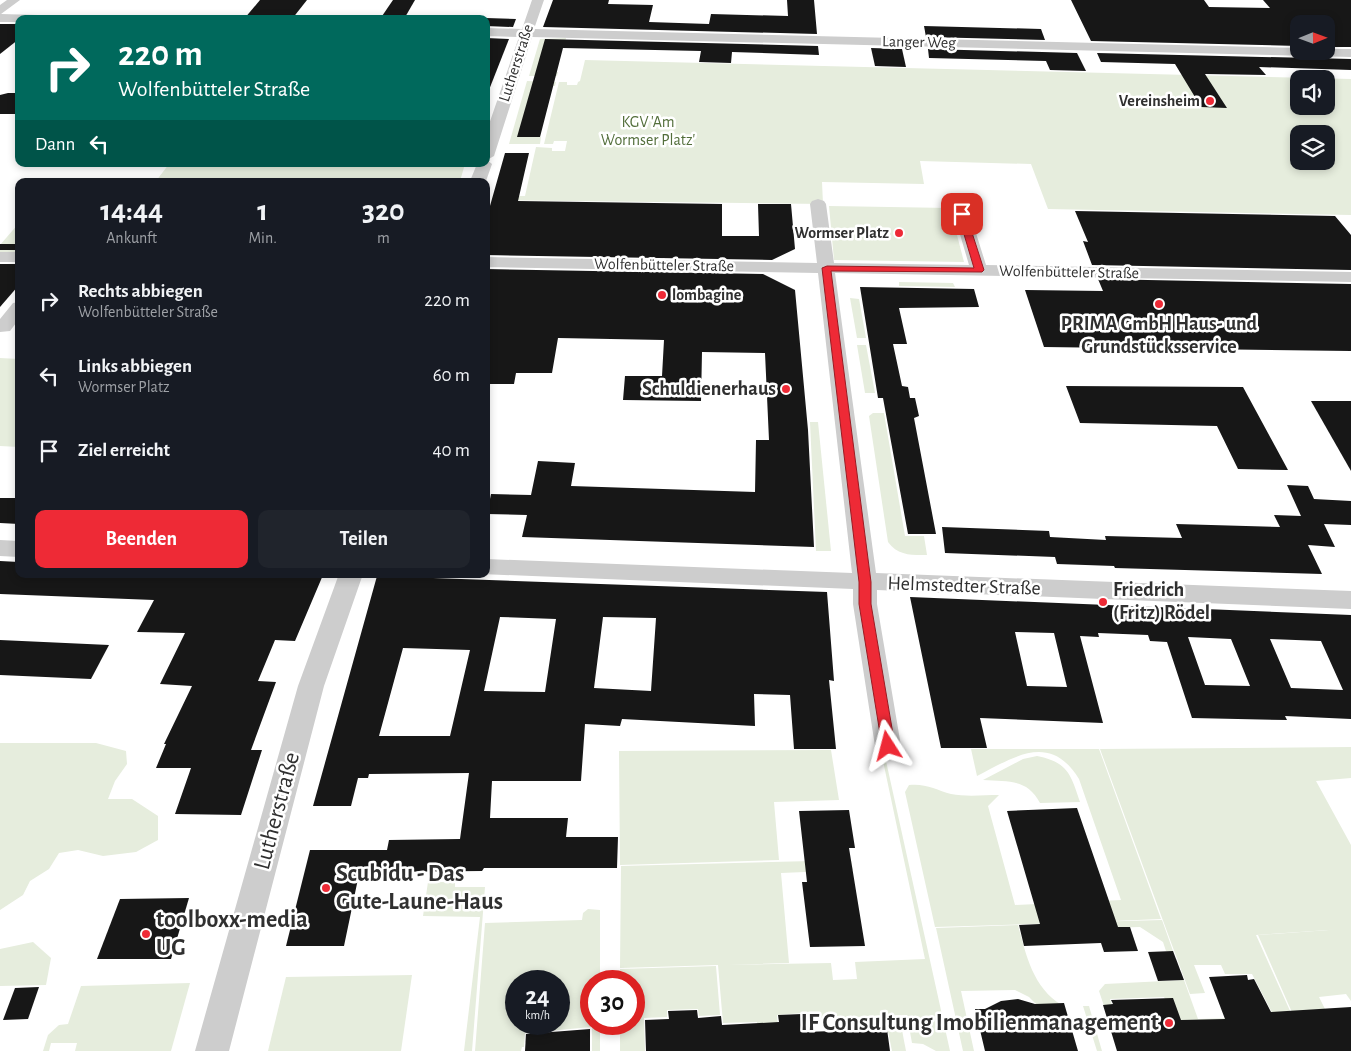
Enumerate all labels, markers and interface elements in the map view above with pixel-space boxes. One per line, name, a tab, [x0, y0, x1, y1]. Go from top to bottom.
north arrow	[1290, 15, 1335, 60]
map controls	[1290, 15, 1335, 170]
street label: Lutherstraße	[496, 22, 536, 104]
street label: Langer Weg	[882, 33, 956, 51]
icon: right	[35, 35, 100, 100]
text: 220 m	[118, 37, 203, 72]
button: sound	[1290, 70, 1335, 115]
text: Wolfenbütteler Straße	[118, 78, 310, 100]
place label: Vereinsheim	[1119, 93, 1200, 109]
marker: Vereinsheim	[1204, 95, 1216, 107]
park label: KGV 'Am Wormser Platz'	[601, 114, 695, 148]
button: layers	[1290, 125, 1335, 170]
icon: left	[85, 130, 113, 158]
text: Dann	[35, 135, 75, 154]
pin	[941, 193, 983, 235]
text: 14:44	[100, 196, 163, 226]
text: 1	[257, 196, 268, 226]
text: 320	[362, 196, 405, 226]
icon: arrive	[948, 200, 976, 228]
place label: Wormser Platz	[794, 225, 889, 241]
marker: Wormser Platz	[893, 227, 905, 239]
text: Ankunft	[106, 230, 157, 246]
text: Min.	[248, 230, 277, 246]
text: m	[377, 230, 390, 246]
street label: Wolfenbütteler Straße	[594, 256, 734, 274]
street label: Wolfenbütteler Straße	[999, 263, 1139, 281]
text: Rechts abbiegen	[78, 282, 203, 301]
icon: right	[35, 287, 63, 315]
place label: lombagine	[672, 287, 742, 303]
marker: lombagine	[656, 289, 668, 301]
text: 220 m	[424, 291, 470, 310]
marker: PRIMA GmbH Haus- und Grundstücksservice	[1153, 298, 1165, 310]
text: Wolfenbütteler Straße	[78, 304, 218, 320]
place label: PRIMA GmbH Haus- und Grundstücksservice	[1061, 314, 1258, 357]
text: Links abbiegen	[78, 357, 192, 376]
icon: left	[35, 362, 63, 390]
text: 60 m	[433, 366, 470, 385]
text: Wormser Platz	[78, 379, 170, 395]
place label: Schuldienerhaus	[642, 379, 776, 399]
marker: Schuldienerhaus	[780, 383, 792, 395]
icon: arrive	[35, 437, 63, 465]
text: Ziel erreicht	[78, 441, 170, 460]
text: 40 m	[432, 441, 470, 460]
button: Beenden	[35, 510, 248, 568]
button: Teilen	[258, 510, 470, 568]
street label: Helmstedter Straße	[887, 573, 1041, 599]
place label: Friedrich (Fritz) Rödel	[1113, 580, 1210, 623]
marker: Friedrich (Fritz) Rödel	[1097, 596, 1109, 608]
position arrow	[861, 719, 913, 771]
street label: Lutherstraße	[250, 750, 304, 872]
place label: Scubidu - Das Gute-Laune-Haus	[336, 862, 503, 914]
marker: Scubidu - Das Gute-Laune-Haus	[320, 882, 332, 894]
place label: toolboxx-media UG	[156, 908, 308, 960]
marker: toolboxx-media UG	[140, 928, 152, 940]
speed limit sign: 30	[580, 970, 645, 1035]
text: 24	[525, 984, 550, 1009]
text: km/h	[525, 1009, 550, 1021]
place label: IF Consultung Imobilienmanagement	[801, 1011, 1159, 1035]
marker: IF Consultung Imobilienmanagement	[1163, 1017, 1175, 1029]

